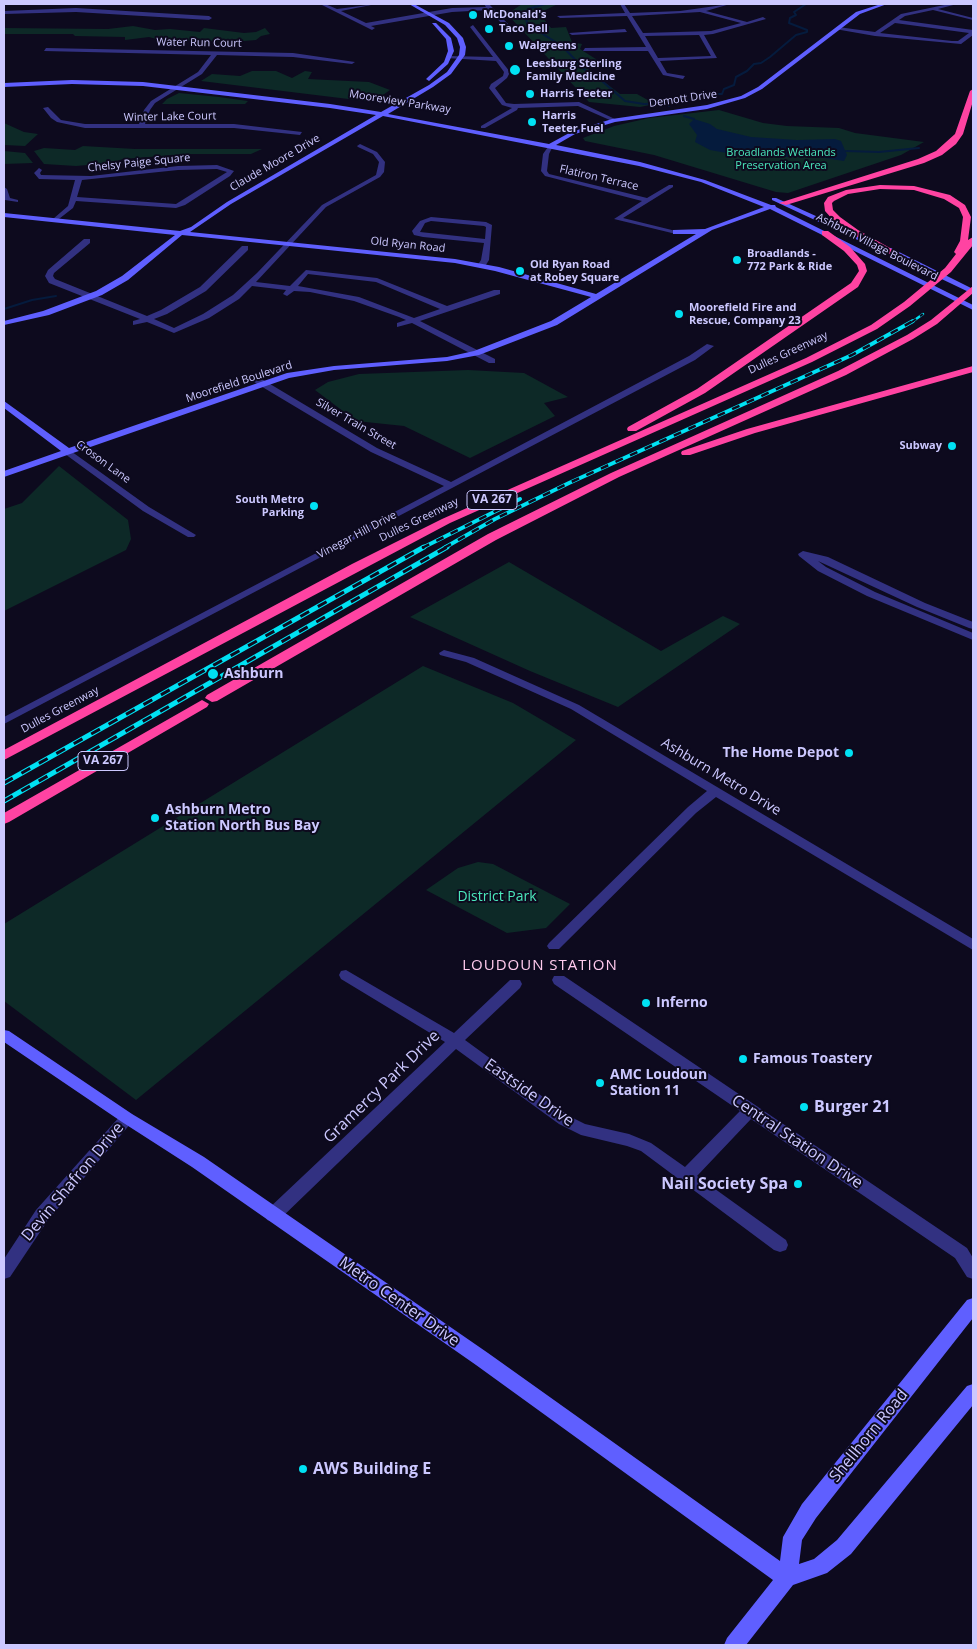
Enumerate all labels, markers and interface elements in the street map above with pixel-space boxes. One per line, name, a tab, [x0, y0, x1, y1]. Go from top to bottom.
place label: McDonald's	[483, 8, 547, 22]
marker: McDonald's	[467, 9, 479, 21]
place label: Taco Bell	[499, 22, 548, 36]
marker: Taco Bell	[483, 23, 495, 35]
street label: Water Run Court	[156, 36, 242, 50]
place label: Walgreens	[519, 39, 577, 53]
marker: Walgreens	[503, 40, 515, 52]
place label: Leesburg Sterling Family Medicine	[526, 57, 621, 83]
marker: Leesburg Sterling Family Medicine	[508, 63, 522, 77]
street label: Mooreview Parkway	[348, 87, 452, 117]
place label: Harris Teeter	[540, 87, 612, 101]
marker: Harris Teeter	[524, 88, 536, 100]
street label: Demott Drive	[648, 88, 718, 110]
place label: Harris Teeter Fuel	[542, 109, 604, 135]
street label: Winter Lake Court	[124, 110, 216, 124]
marker: Harris Teeter Fuel	[526, 116, 538, 128]
street label: Claude Moore Drive	[228, 132, 322, 194]
park label: Broadlands Wetlands Preservation Area	[726, 146, 836, 172]
street label: Chelsy Paige Square	[87, 151, 191, 175]
street label: Flatiron Terrace	[558, 162, 640, 194]
street label: Ashburn Village Boulevard	[814, 211, 940, 283]
street label: Old Ryan Road	[370, 235, 446, 255]
place label: Broadlands - 772 Park & Ride	[747, 247, 832, 273]
marker: Broadlands - 772 Park & Ride	[731, 254, 743, 266]
place label: Old Ryan Road at Robey Square	[530, 258, 619, 284]
marker: Old Ryan Road at Robey Square	[514, 265, 526, 277]
place label: Moorefield Fire and Rescue, Company 23	[689, 301, 801, 327]
marker: Moorefield Fire and Rescue, Company 23	[673, 308, 685, 320]
street label: Dulles Greenway	[746, 329, 830, 377]
street label: Moorefield Boulevard	[184, 359, 294, 405]
street label: Silver Train Street	[314, 396, 398, 452]
street label: Croson Lane	[73, 438, 133, 486]
place label: Subway	[899, 439, 942, 453]
marker: Subway	[946, 440, 958, 452]
road number: VA 267	[467, 490, 517, 510]
place label: South Metro Parking	[236, 493, 304, 519]
street label: Dulles Greenway	[377, 495, 461, 545]
marker: South Metro Parking	[308, 500, 320, 512]
street label: Vinegar Hill Drive	[315, 509, 399, 561]
place label: Ashburn	[224, 666, 283, 682]
marker: Ashburn	[206, 667, 220, 681]
street label: Dulles Greenway	[19, 684, 101, 736]
street label: Ashburn Metro Drive	[658, 735, 784, 819]
place label: The Home Depot	[723, 745, 839, 761]
marker: The Home Depot	[843, 747, 855, 759]
road number: VA 267	[78, 751, 128, 770]
place label: Ashburn Metro Station North Bus Bay	[165, 802, 319, 834]
marker: Ashburn Metro Station North Bus Bay	[149, 812, 161, 824]
park label: District Park	[457, 889, 537, 905]
district label: LOUDOUN STATION	[460, 957, 620, 975]
place label: Inferno	[656, 995, 708, 1011]
marker: Inferno	[640, 997, 652, 1009]
street label: Gramercy Park Drive	[320, 1027, 444, 1147]
place label: Famous Toastery	[753, 1051, 872, 1067]
marker: Famous Toastery	[737, 1053, 749, 1065]
street label: Eastside Drive	[481, 1055, 577, 1131]
place label: AMC Loudoun Station 11	[610, 1067, 707, 1100]
marker: AMC Loudoun Station 11	[594, 1077, 606, 1089]
street label: Central Station Drive	[728, 1091, 866, 1193]
place label: Burger 21	[814, 1097, 891, 1117]
marker: Burger 21	[798, 1101, 810, 1113]
street label: Devin Shafron Drive	[18, 1119, 128, 1245]
place label: Nail Society Spa	[661, 1174, 788, 1194]
marker: Nail Society Spa	[792, 1178, 804, 1190]
street label: Metro Center Drive	[335, 1253, 463, 1351]
street label: Shellhorn Road	[826, 1386, 912, 1486]
place label: AWS Building E	[313, 1459, 431, 1479]
marker: AWS Building E	[297, 1463, 309, 1475]

